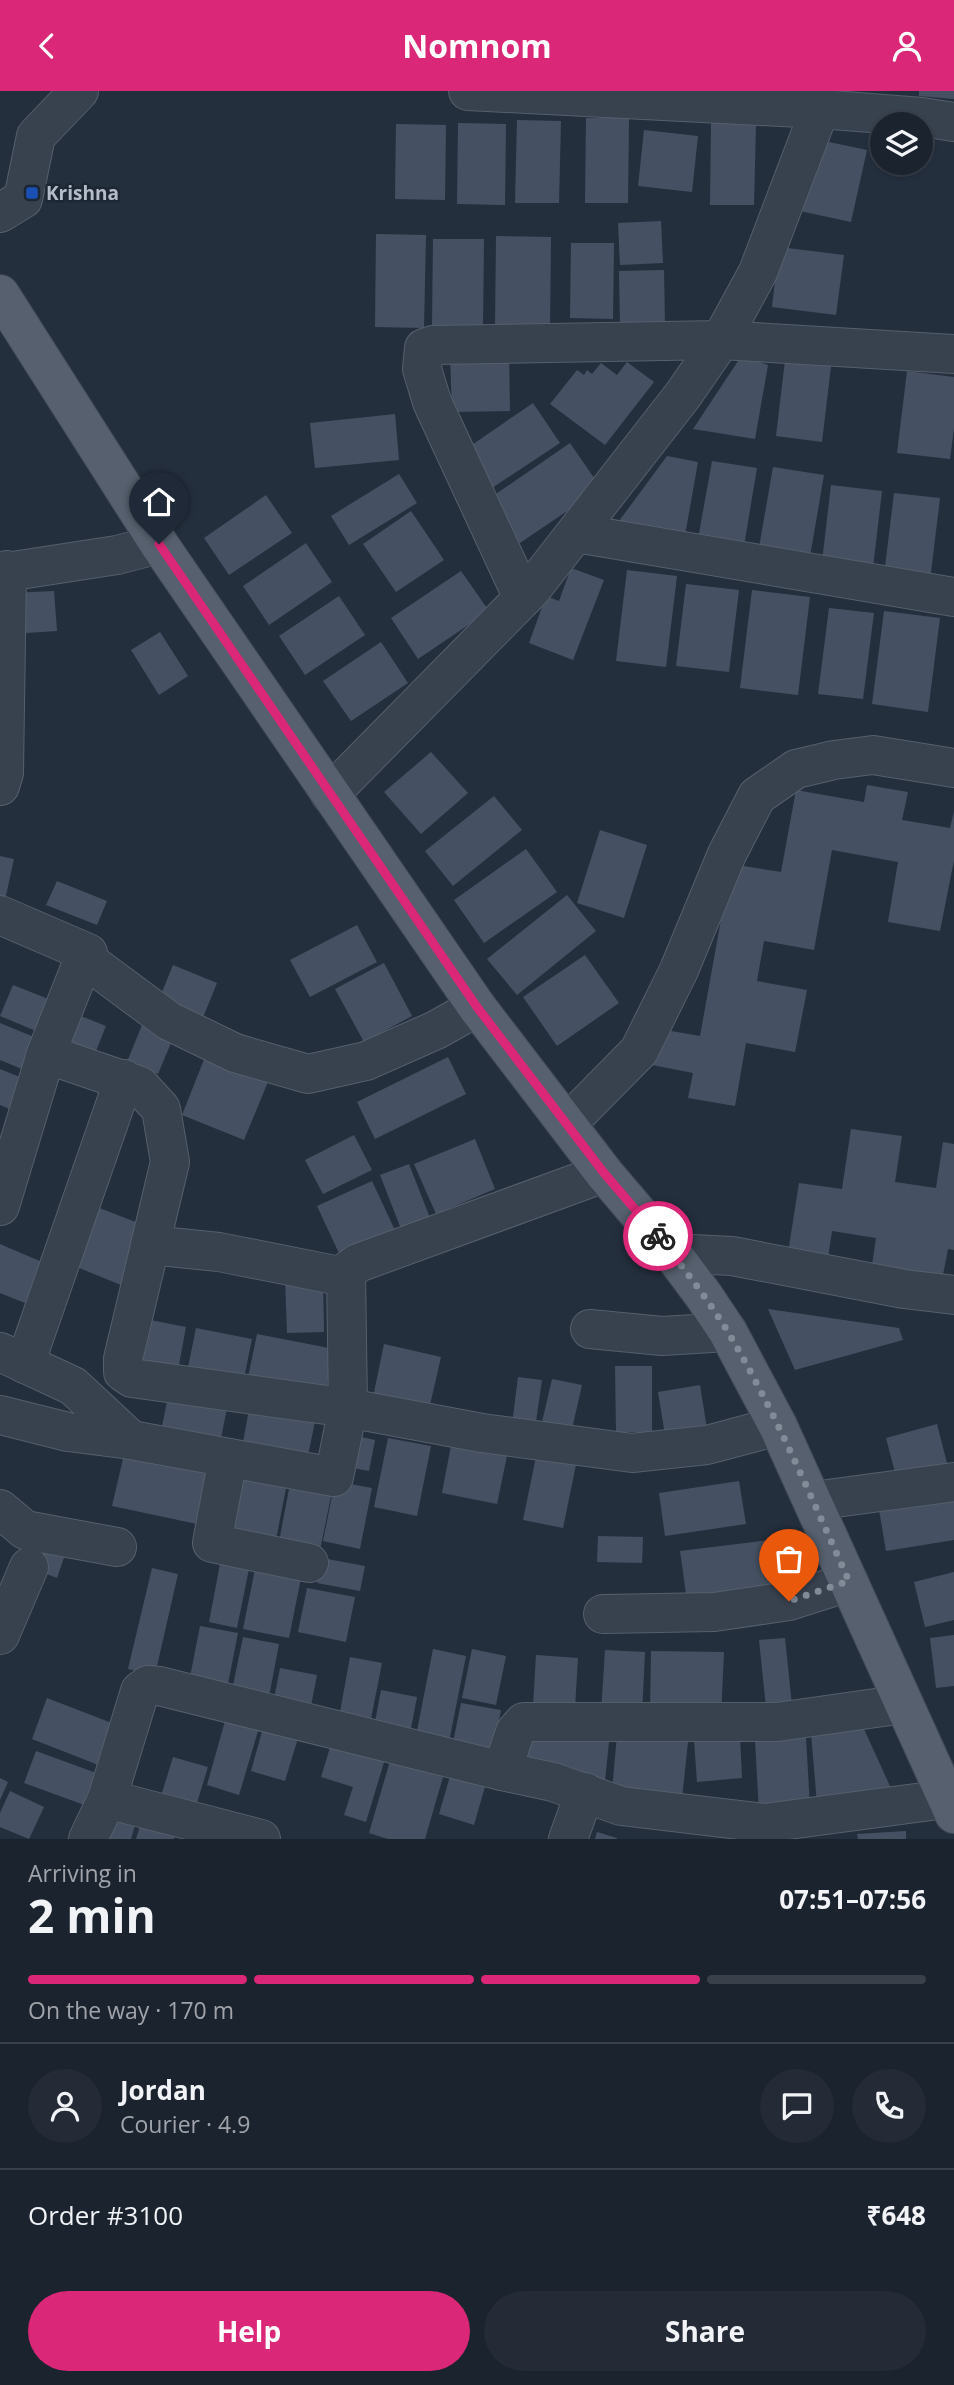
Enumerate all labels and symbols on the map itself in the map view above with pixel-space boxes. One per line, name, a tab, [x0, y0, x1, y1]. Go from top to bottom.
place label: Krishna	[46, 180, 119, 206]
marker: Krishna	[24, 185, 40, 201]
pin	[129, 472, 189, 544]
courier	[623, 1201, 693, 1271]
pin	[759, 1529, 819, 1601]

